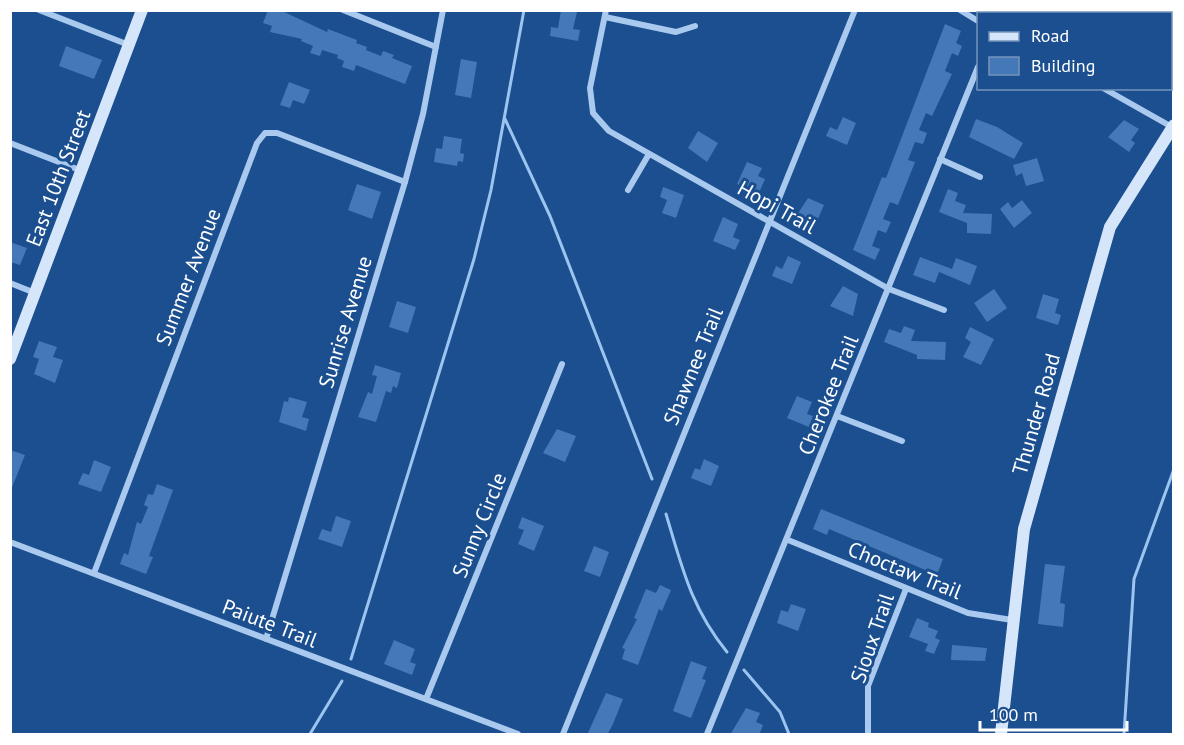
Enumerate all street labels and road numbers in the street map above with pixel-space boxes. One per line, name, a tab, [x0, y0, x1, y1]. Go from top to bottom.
street label: East 10th Street	[20, 106, 96, 250]
street label: Hopi Trail	[733, 174, 821, 240]
street label: Summer Avenue	[149, 205, 227, 349]
street label: Sunrise Avenue	[312, 253, 378, 391]
street label: Shawnee Trail	[657, 303, 729, 429]
street label: Cherokee Trail	[792, 331, 864, 459]
street label: Thunder Road	[1006, 350, 1066, 478]
street label: Sunny Circle	[446, 468, 512, 582]
street label: Choctaw Trail	[844, 535, 966, 605]
street label: Sioux Trail	[844, 590, 900, 686]
street label: Paiute Trail	[219, 593, 321, 653]

